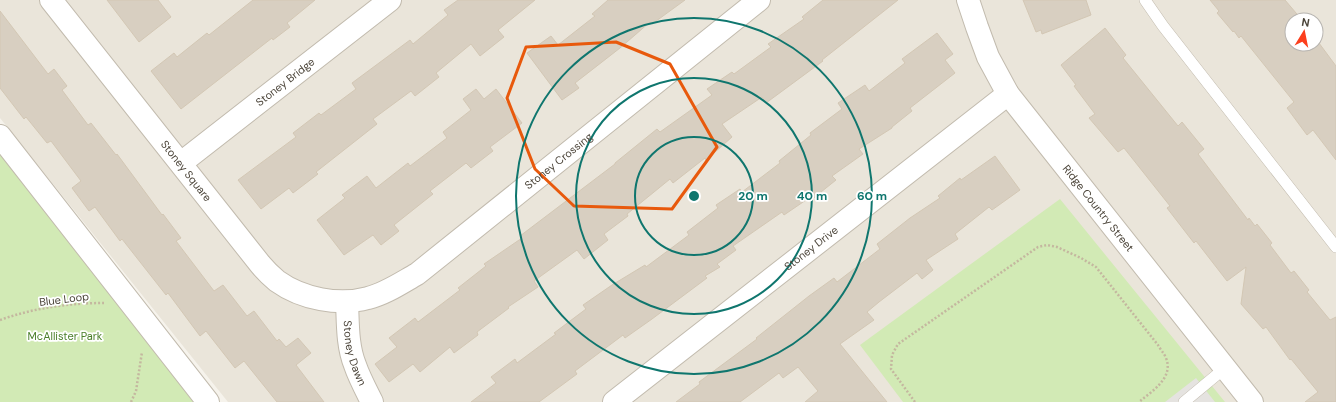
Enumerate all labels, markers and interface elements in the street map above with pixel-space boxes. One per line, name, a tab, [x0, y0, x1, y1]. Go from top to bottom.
north arrow	[1284, 12, 1324, 52]
text: N	[1301, 15, 1311, 30]
street label: Stoney Bridge	[253, 54, 317, 109]
street label: Stoney Crossing	[522, 129, 595, 192]
street label: Stoney Square	[158, 137, 215, 204]
street label: Ridge Country Street	[1060, 162, 1137, 254]
text: 20 m	[738, 188, 768, 204]
text: 40 m	[797, 188, 827, 204]
text: 60 m	[857, 188, 887, 204]
centre of rings	[687, 189, 701, 203]
street label: Stoney Drive	[781, 223, 841, 273]
street label: Blue Loop	[38, 289, 90, 309]
street label: Stoney Dawn	[341, 320, 370, 388]
park label: McAllister Park	[28, 329, 103, 343]

